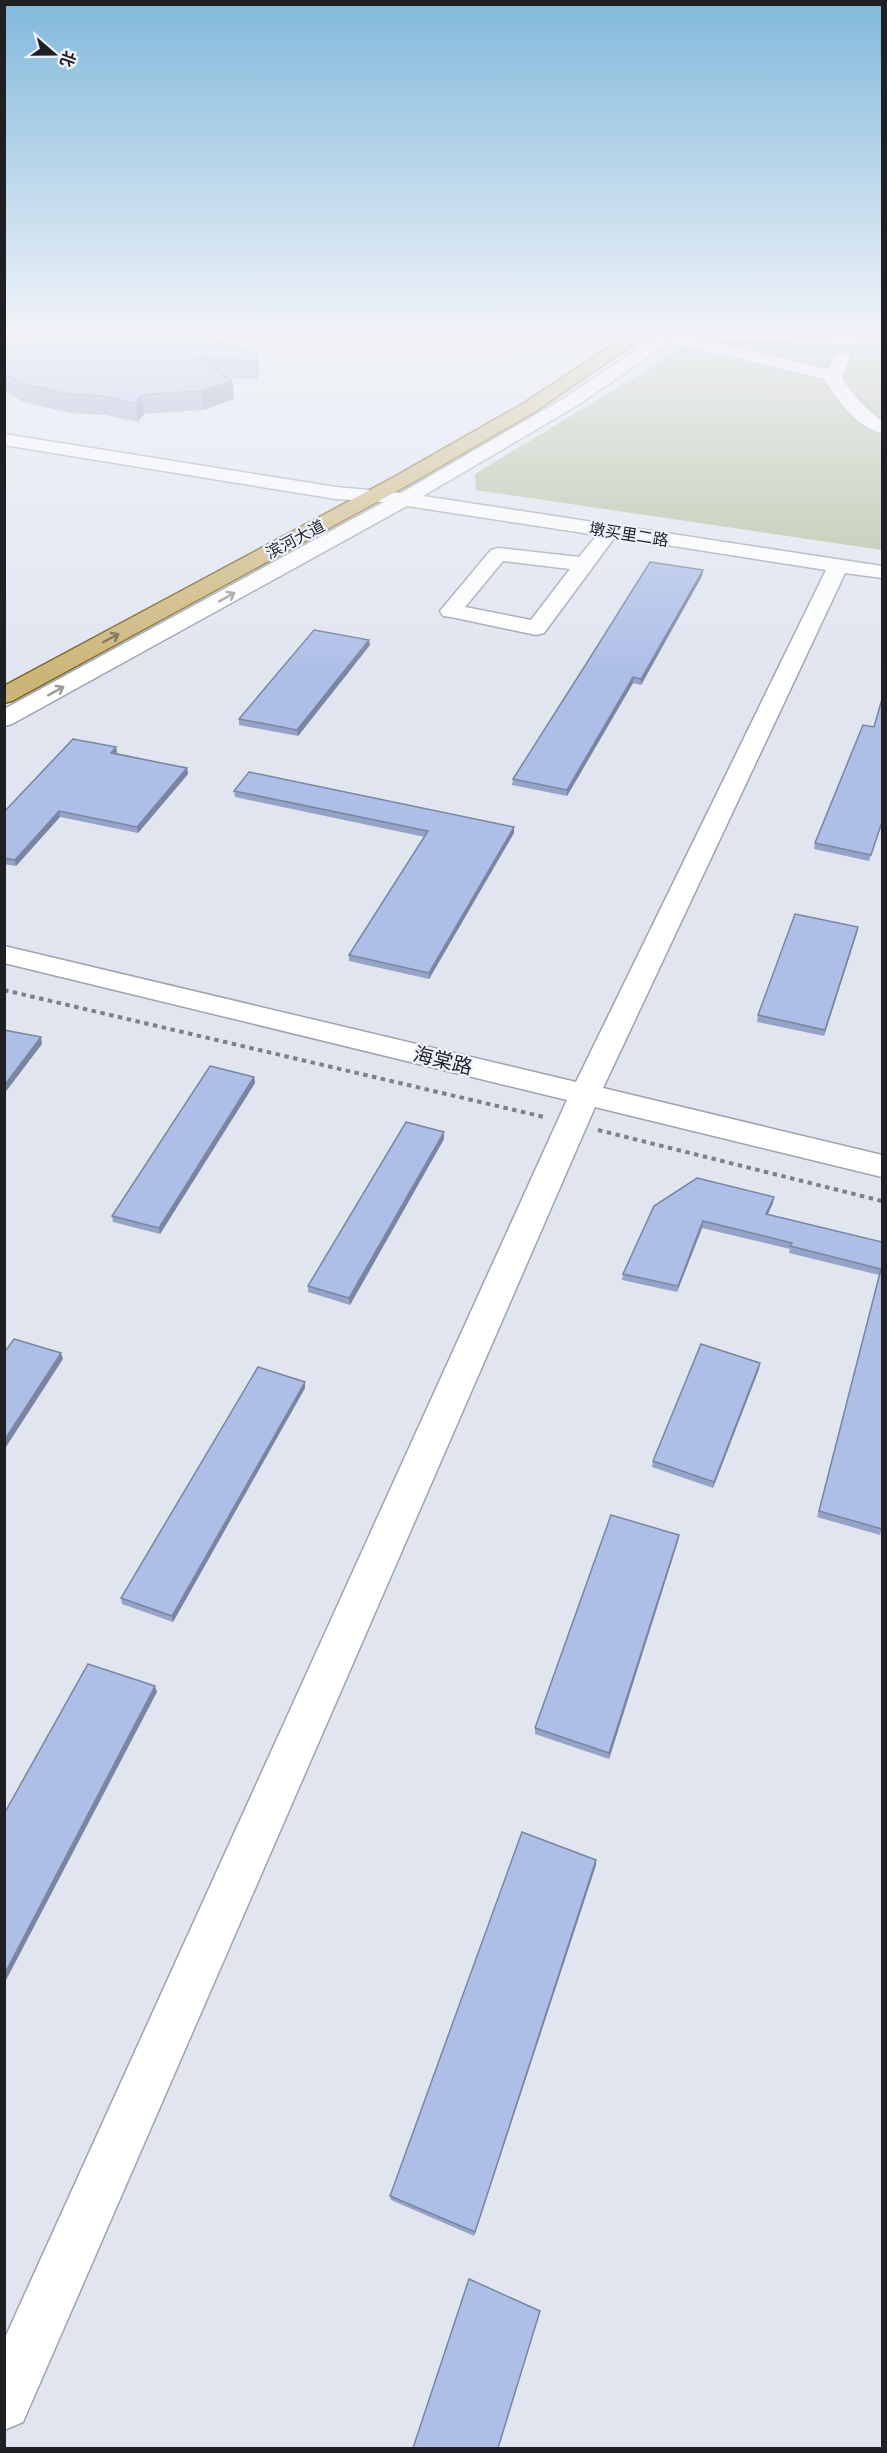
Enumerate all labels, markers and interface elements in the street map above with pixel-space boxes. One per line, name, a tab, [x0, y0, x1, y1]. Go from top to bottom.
north arrow	[24, 24, 84, 84]
text: 北	[57, 49, 79, 70]
street label: 滨河大道	[263, 516, 327, 562]
street label: 墩买里二路	[588, 519, 670, 549]
one-way arrow	[217, 591, 235, 602]
one-way arrow	[102, 632, 120, 643]
one-way arrow	[47, 685, 64, 697]
street label: 海棠路	[411, 1042, 475, 1078]

